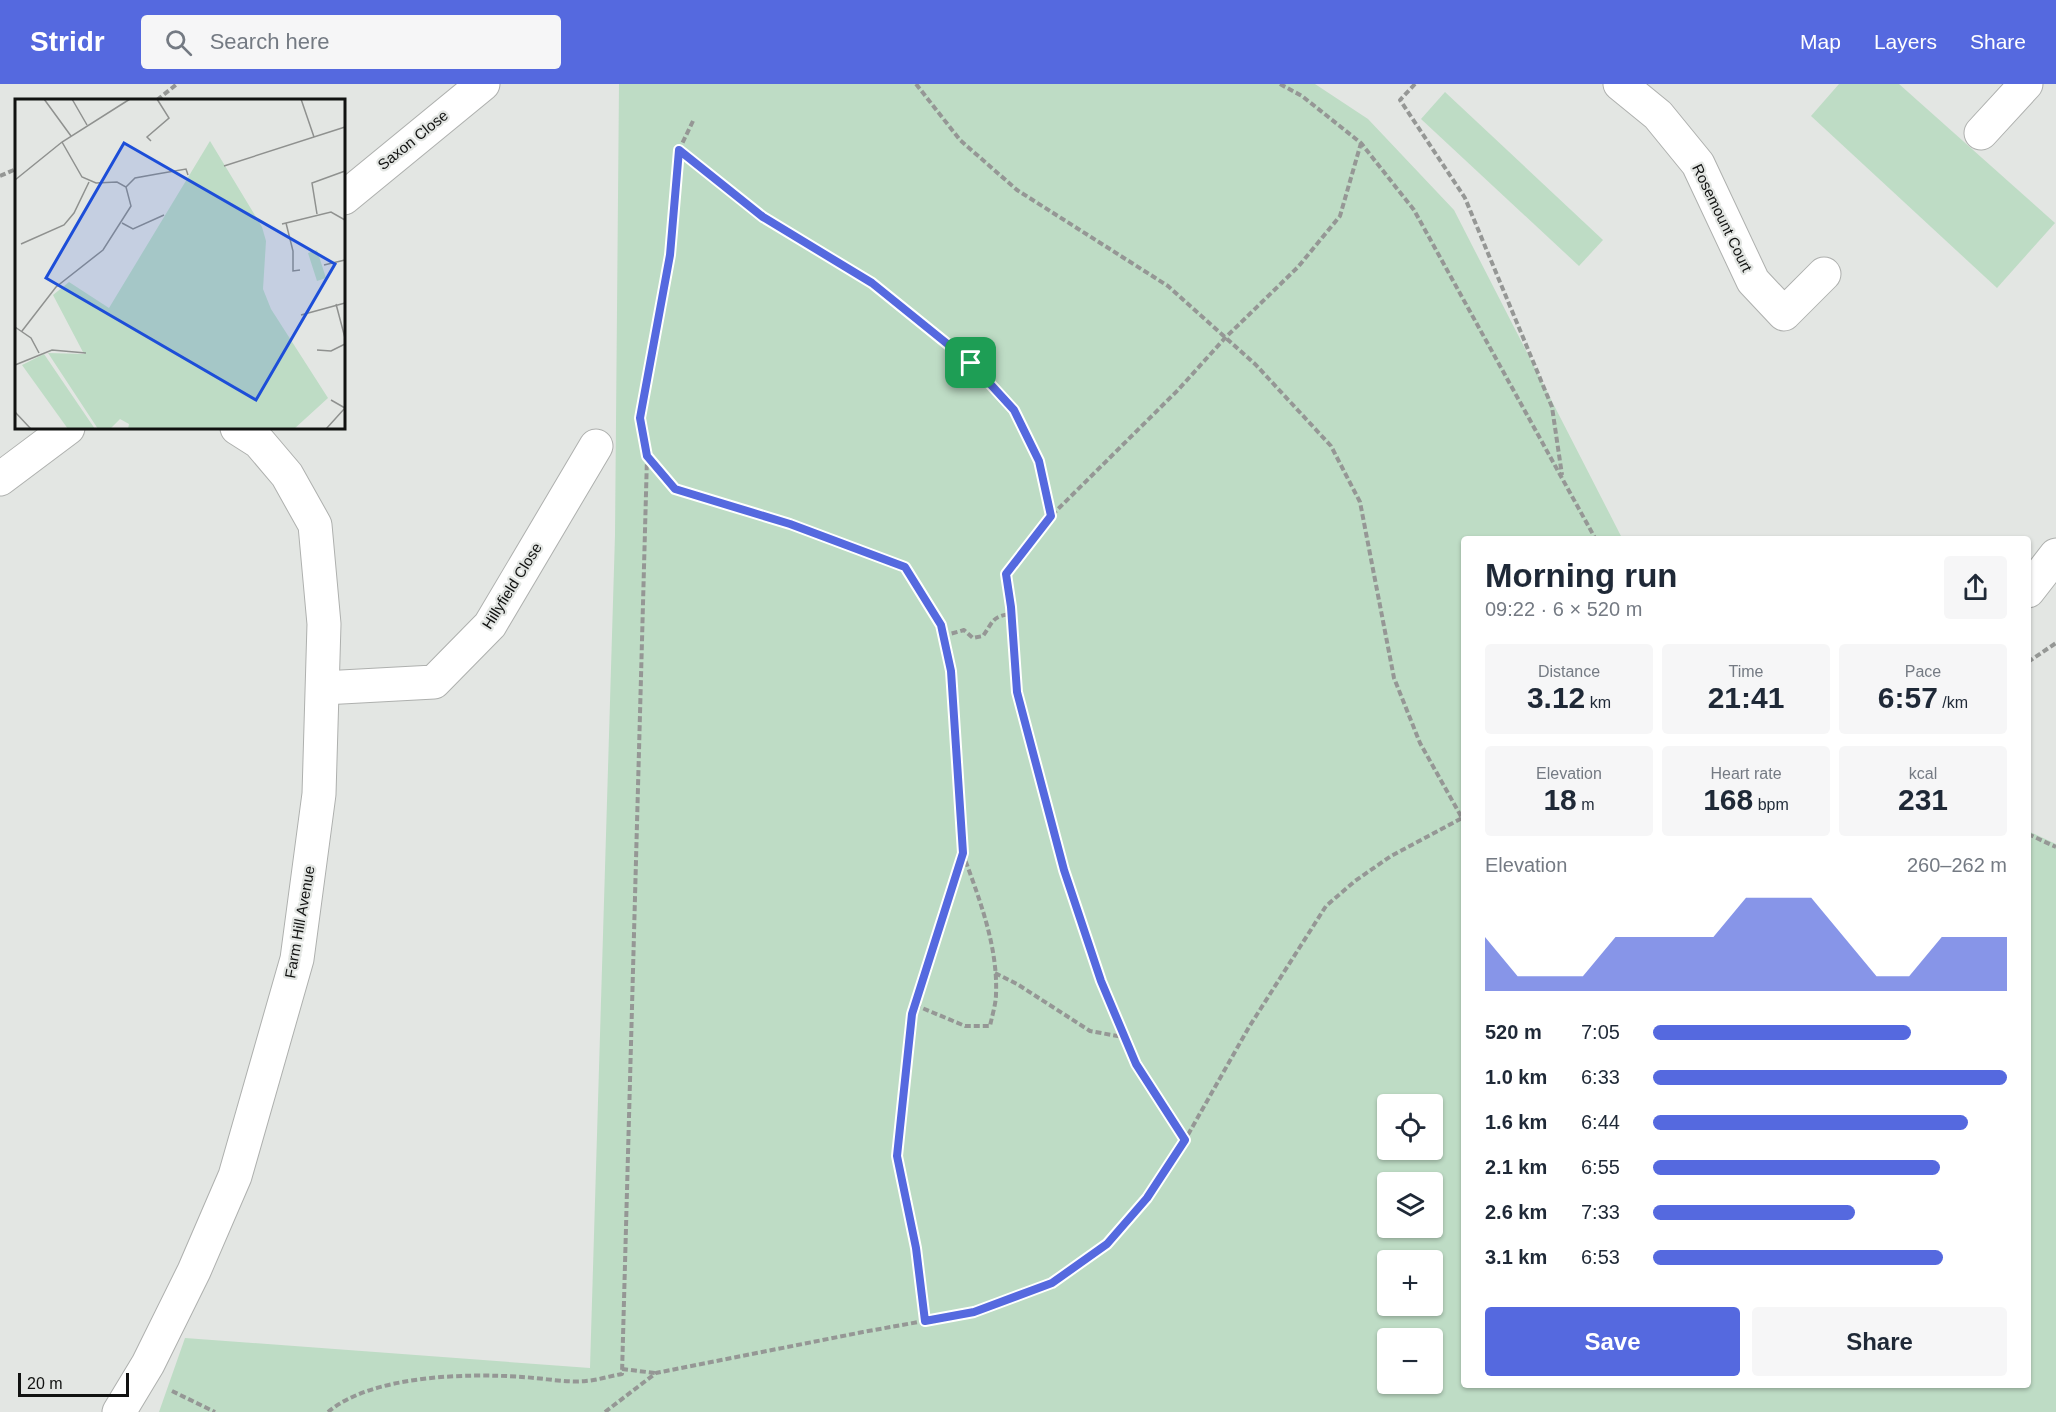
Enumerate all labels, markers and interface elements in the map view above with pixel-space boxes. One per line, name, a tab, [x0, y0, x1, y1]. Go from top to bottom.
search box	[141, 15, 561, 69]
text: Stridr	[30, 26, 105, 57]
icon: search	[162, 26, 195, 59]
text: Search here	[210, 29, 330, 54]
text: Map	[1800, 30, 1841, 53]
text: Layers	[1874, 30, 1937, 53]
text: Share	[1970, 30, 2026, 53]
inset map	[15, 99, 345, 429]
street label: Saxon Close	[374, 106, 451, 173]
street label: Rosemount Court	[1689, 161, 1756, 275]
pin	[945, 337, 996, 388]
icon: arrive	[954, 346, 987, 379]
street label: Hillyfield Close	[478, 540, 545, 632]
button: share	[1944, 556, 2007, 619]
text: Morning run	[1485, 557, 1677, 594]
text: 09:22 · 6 × 520 m	[1485, 598, 1642, 620]
text: Distance	[1538, 663, 1600, 680]
text: Time	[1729, 663, 1763, 680]
text: Pace	[1905, 663, 1941, 680]
text: 3.12	[1527, 681, 1585, 714]
text: 21:41	[1708, 681, 1784, 714]
text: 6:57	[1878, 681, 1938, 714]
text: km	[1585, 694, 1611, 711]
text: /km	[1938, 694, 1968, 711]
text: Elevation	[1536, 765, 1602, 782]
text: Heart rate	[1710, 765, 1782, 782]
text: kcal	[1909, 765, 1937, 782]
text: 18	[1543, 783, 1577, 816]
text: 168	[1703, 783, 1753, 816]
text: 231	[1898, 783, 1948, 816]
text: m	[1577, 796, 1595, 813]
text: bpm	[1753, 796, 1789, 813]
text: Elevation	[1485, 854, 1567, 876]
text: 260–262 m	[1907, 854, 2007, 876]
street label: Farm Hill Avenue	[281, 864, 318, 979]
text: 520 m	[1485, 1021, 1542, 1043]
text: 7:05	[1581, 1021, 1620, 1043]
text: 1.0 km	[1485, 1066, 1547, 1088]
text: 6:33	[1581, 1066, 1620, 1088]
map controls	[1377, 1094, 1443, 1394]
button: locate	[1377, 1094, 1443, 1160]
text: 1.6 km	[1485, 1111, 1547, 1133]
text: 6:44	[1581, 1111, 1620, 1133]
text: 2.1 km	[1485, 1156, 1547, 1178]
text: 6:55	[1581, 1156, 1620, 1178]
button: layers	[1377, 1172, 1443, 1238]
text: 2.6 km	[1485, 1201, 1547, 1223]
text: 7:33	[1581, 1201, 1620, 1223]
text: 3.1 km	[1485, 1246, 1547, 1268]
text: 6:53	[1581, 1246, 1620, 1268]
button: +	[1377, 1250, 1443, 1316]
button: Save	[1485, 1307, 1740, 1376]
button: Share	[1752, 1307, 2007, 1376]
button: −	[1377, 1328, 1443, 1394]
scale bar	[18, 1370, 129, 1398]
text: 20 m	[27, 1375, 63, 1392]

